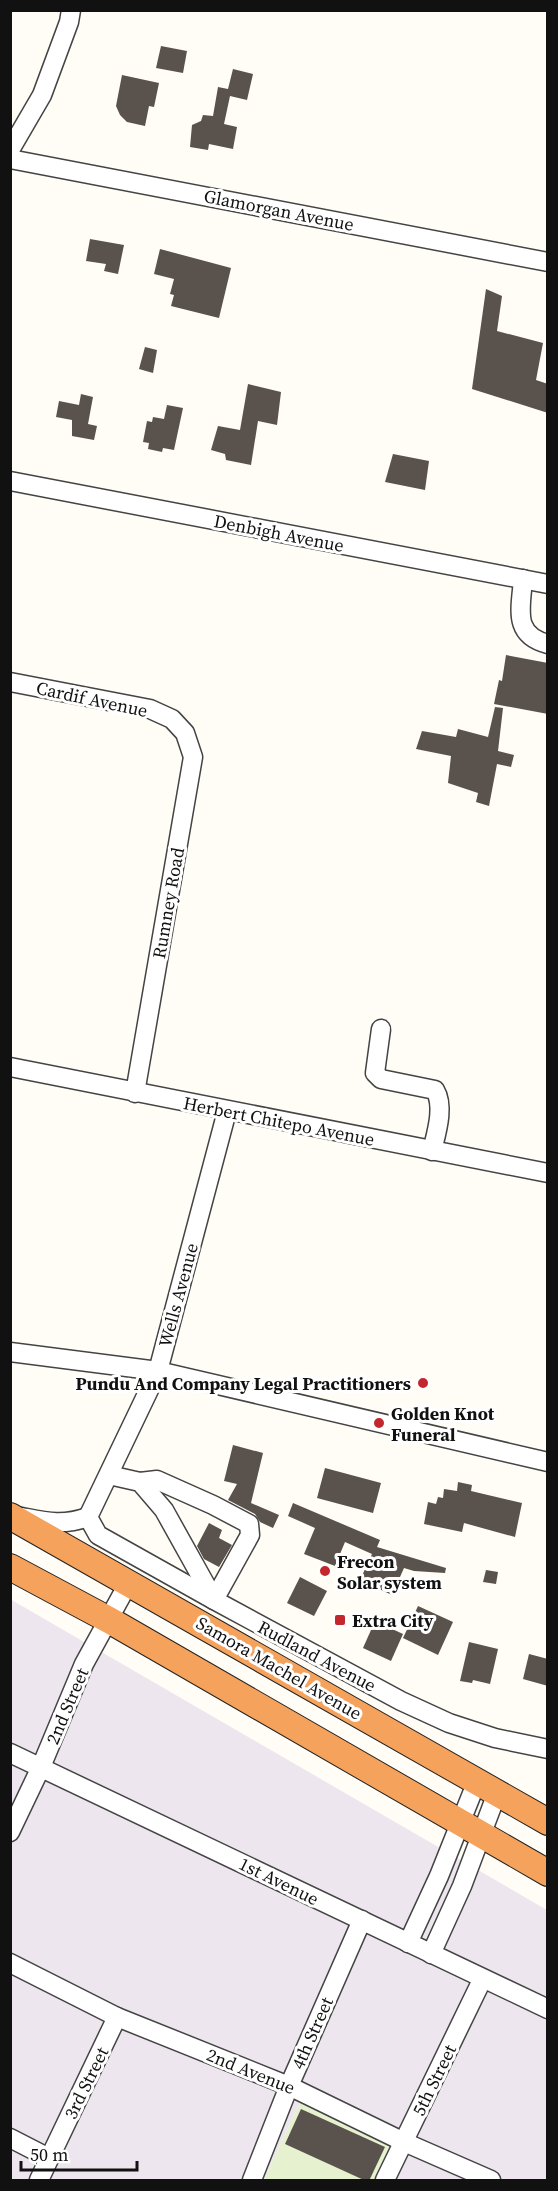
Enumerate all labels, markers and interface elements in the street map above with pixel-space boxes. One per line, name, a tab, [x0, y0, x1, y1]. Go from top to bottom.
street label: Glamorgan Avenue	[202, 183, 356, 237]
street label: Denbigh Avenue	[212, 508, 346, 558]
street label: Cardif Avenue	[34, 675, 150, 723]
street label: Rumney Road	[146, 846, 190, 960]
street label: Herbert Chitepo Avenue	[181, 1090, 377, 1152]
street label: Wells Avenue	[152, 1240, 204, 1350]
place label: Pundu And Company Legal Practitioners	[76, 1371, 411, 1396]
marker: Pundu And Company Legal Practitioners	[416, 1376, 430, 1390]
place label: Golden Knot Funeral	[391, 1401, 495, 1447]
marker: Golden Knot Funeral	[372, 1416, 386, 1430]
place label: Frecon Solar system	[337, 1549, 442, 1595]
marker: Frecon Solar system	[318, 1564, 332, 1578]
place label: Extra City	[352, 1608, 434, 1633]
street label: Samora Machel Avenue	[192, 1610, 366, 1726]
marker: Extra City	[333, 1613, 347, 1627]
street label: Rudland Avenue	[253, 1614, 381, 1698]
street label: 2nd Street	[40, 1664, 94, 1748]
street label: 1st Avenue	[235, 1851, 323, 1911]
street label: 4th Street	[285, 1993, 339, 2073]
street label: 5th Street	[406, 2040, 462, 2120]
street label: 2nd Avenue	[203, 2042, 299, 2100]
street label: 3rd Street	[58, 2043, 114, 2123]
scale bar	[21, 2134, 136, 2172]
text: 50 m	[30, 2142, 68, 2167]

